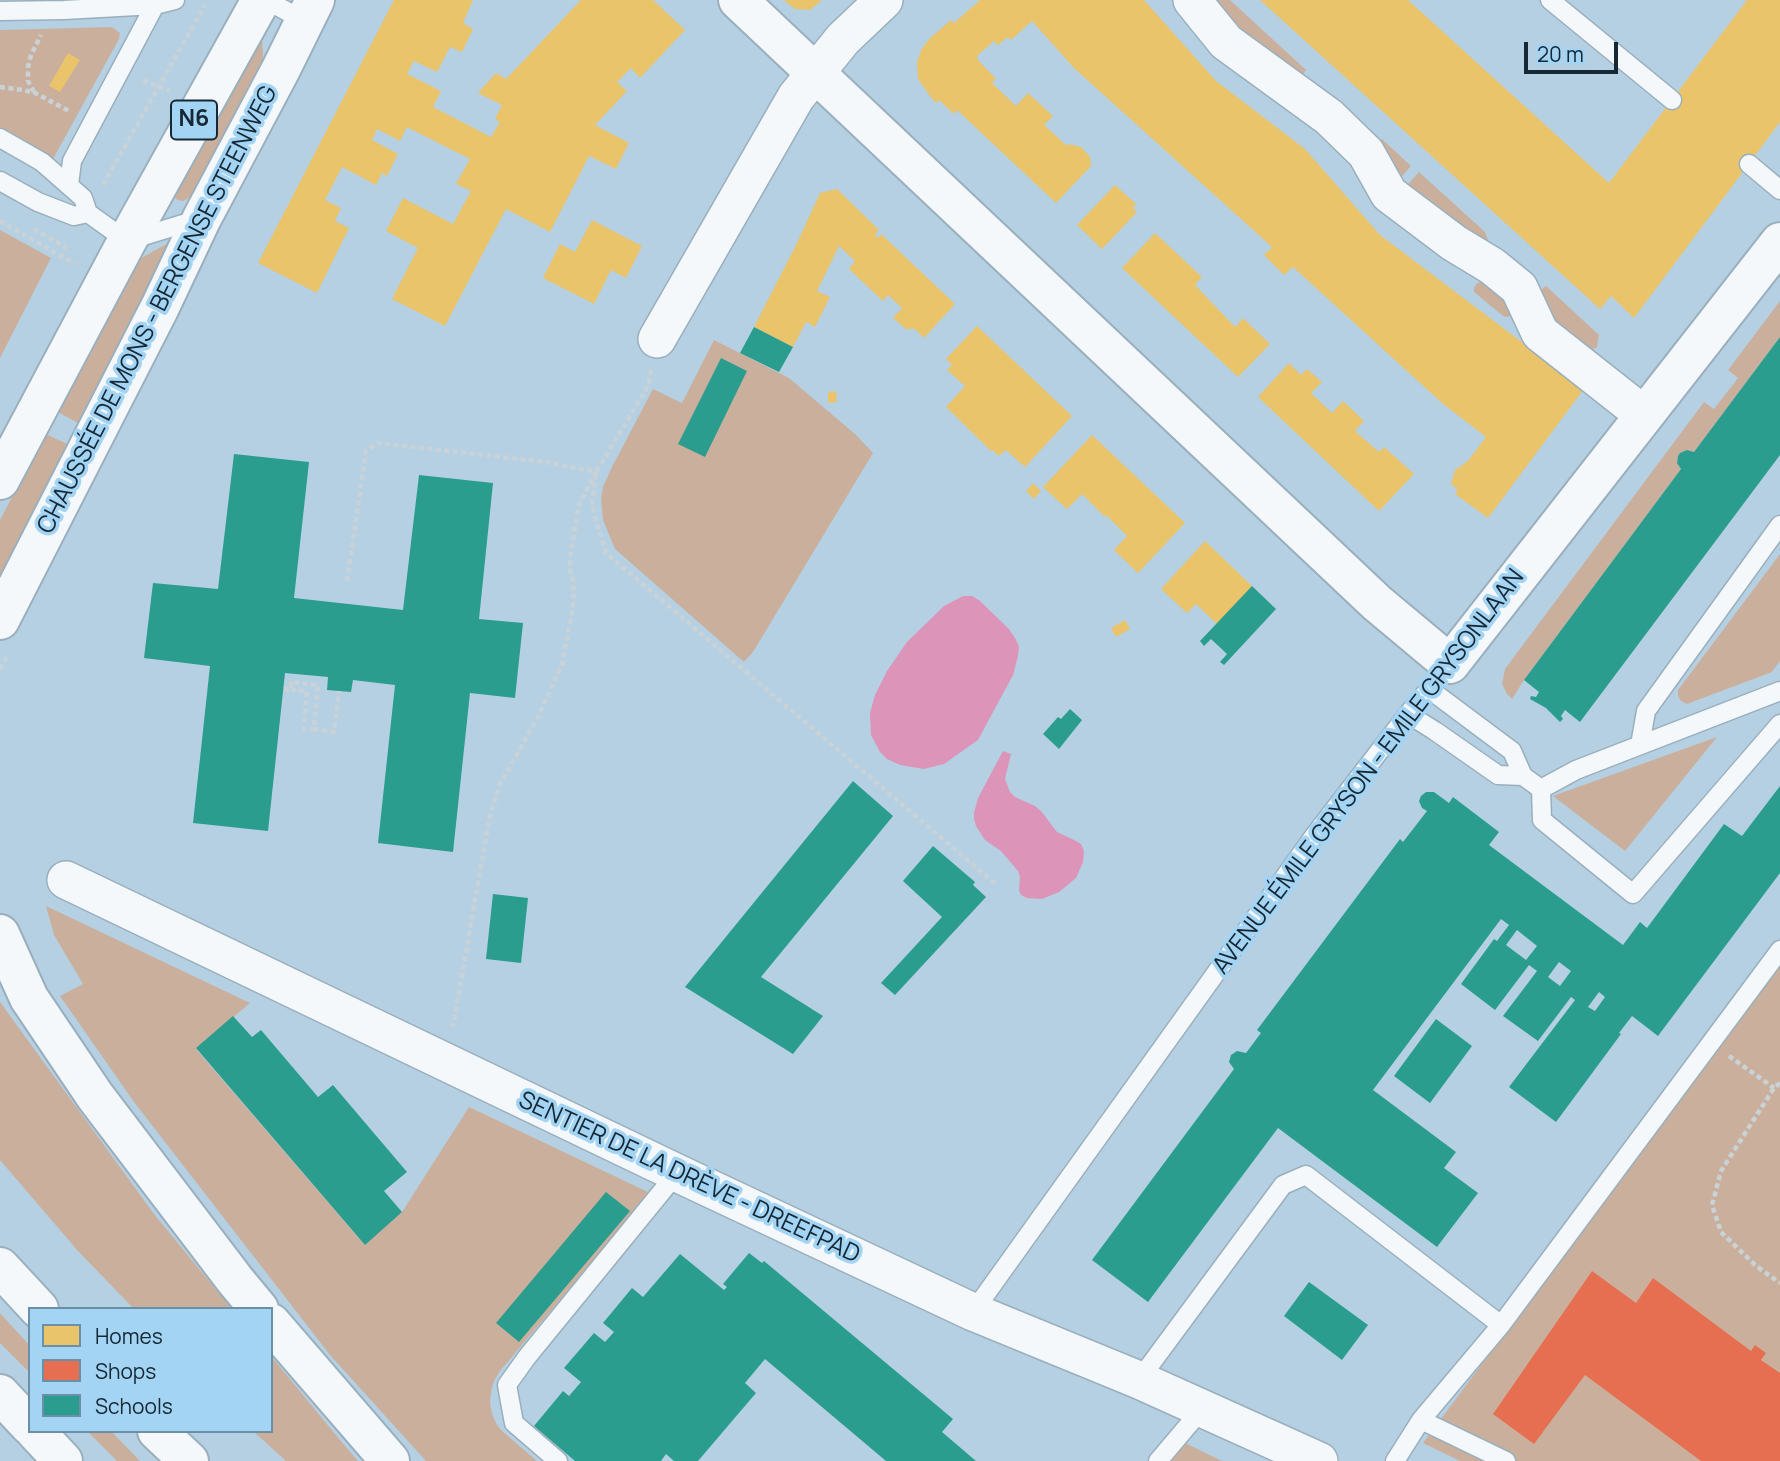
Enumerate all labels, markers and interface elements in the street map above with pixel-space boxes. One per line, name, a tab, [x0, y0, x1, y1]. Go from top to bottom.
scale bar	[1528, 28, 1622, 72]
text: 20 m	[1537, 40, 1584, 68]
street label: CHAUSSÉE DE MONS - BERGENSE STEENWEG	[32, 81, 284, 539]
road number: N6	[171, 100, 217, 140]
street label: AVENUE ÉMILE GRYSON - EMILE GRYSONLAAN	[1207, 564, 1531, 980]
street label: SENTIER DE LA DRÈVE - DREEFPAD	[514, 1086, 864, 1270]
legend	[28, 1307, 273, 1433]
text: Homes	[95, 1322, 163, 1350]
text: Shops	[95, 1357, 156, 1385]
text: Schools	[95, 1392, 173, 1420]

